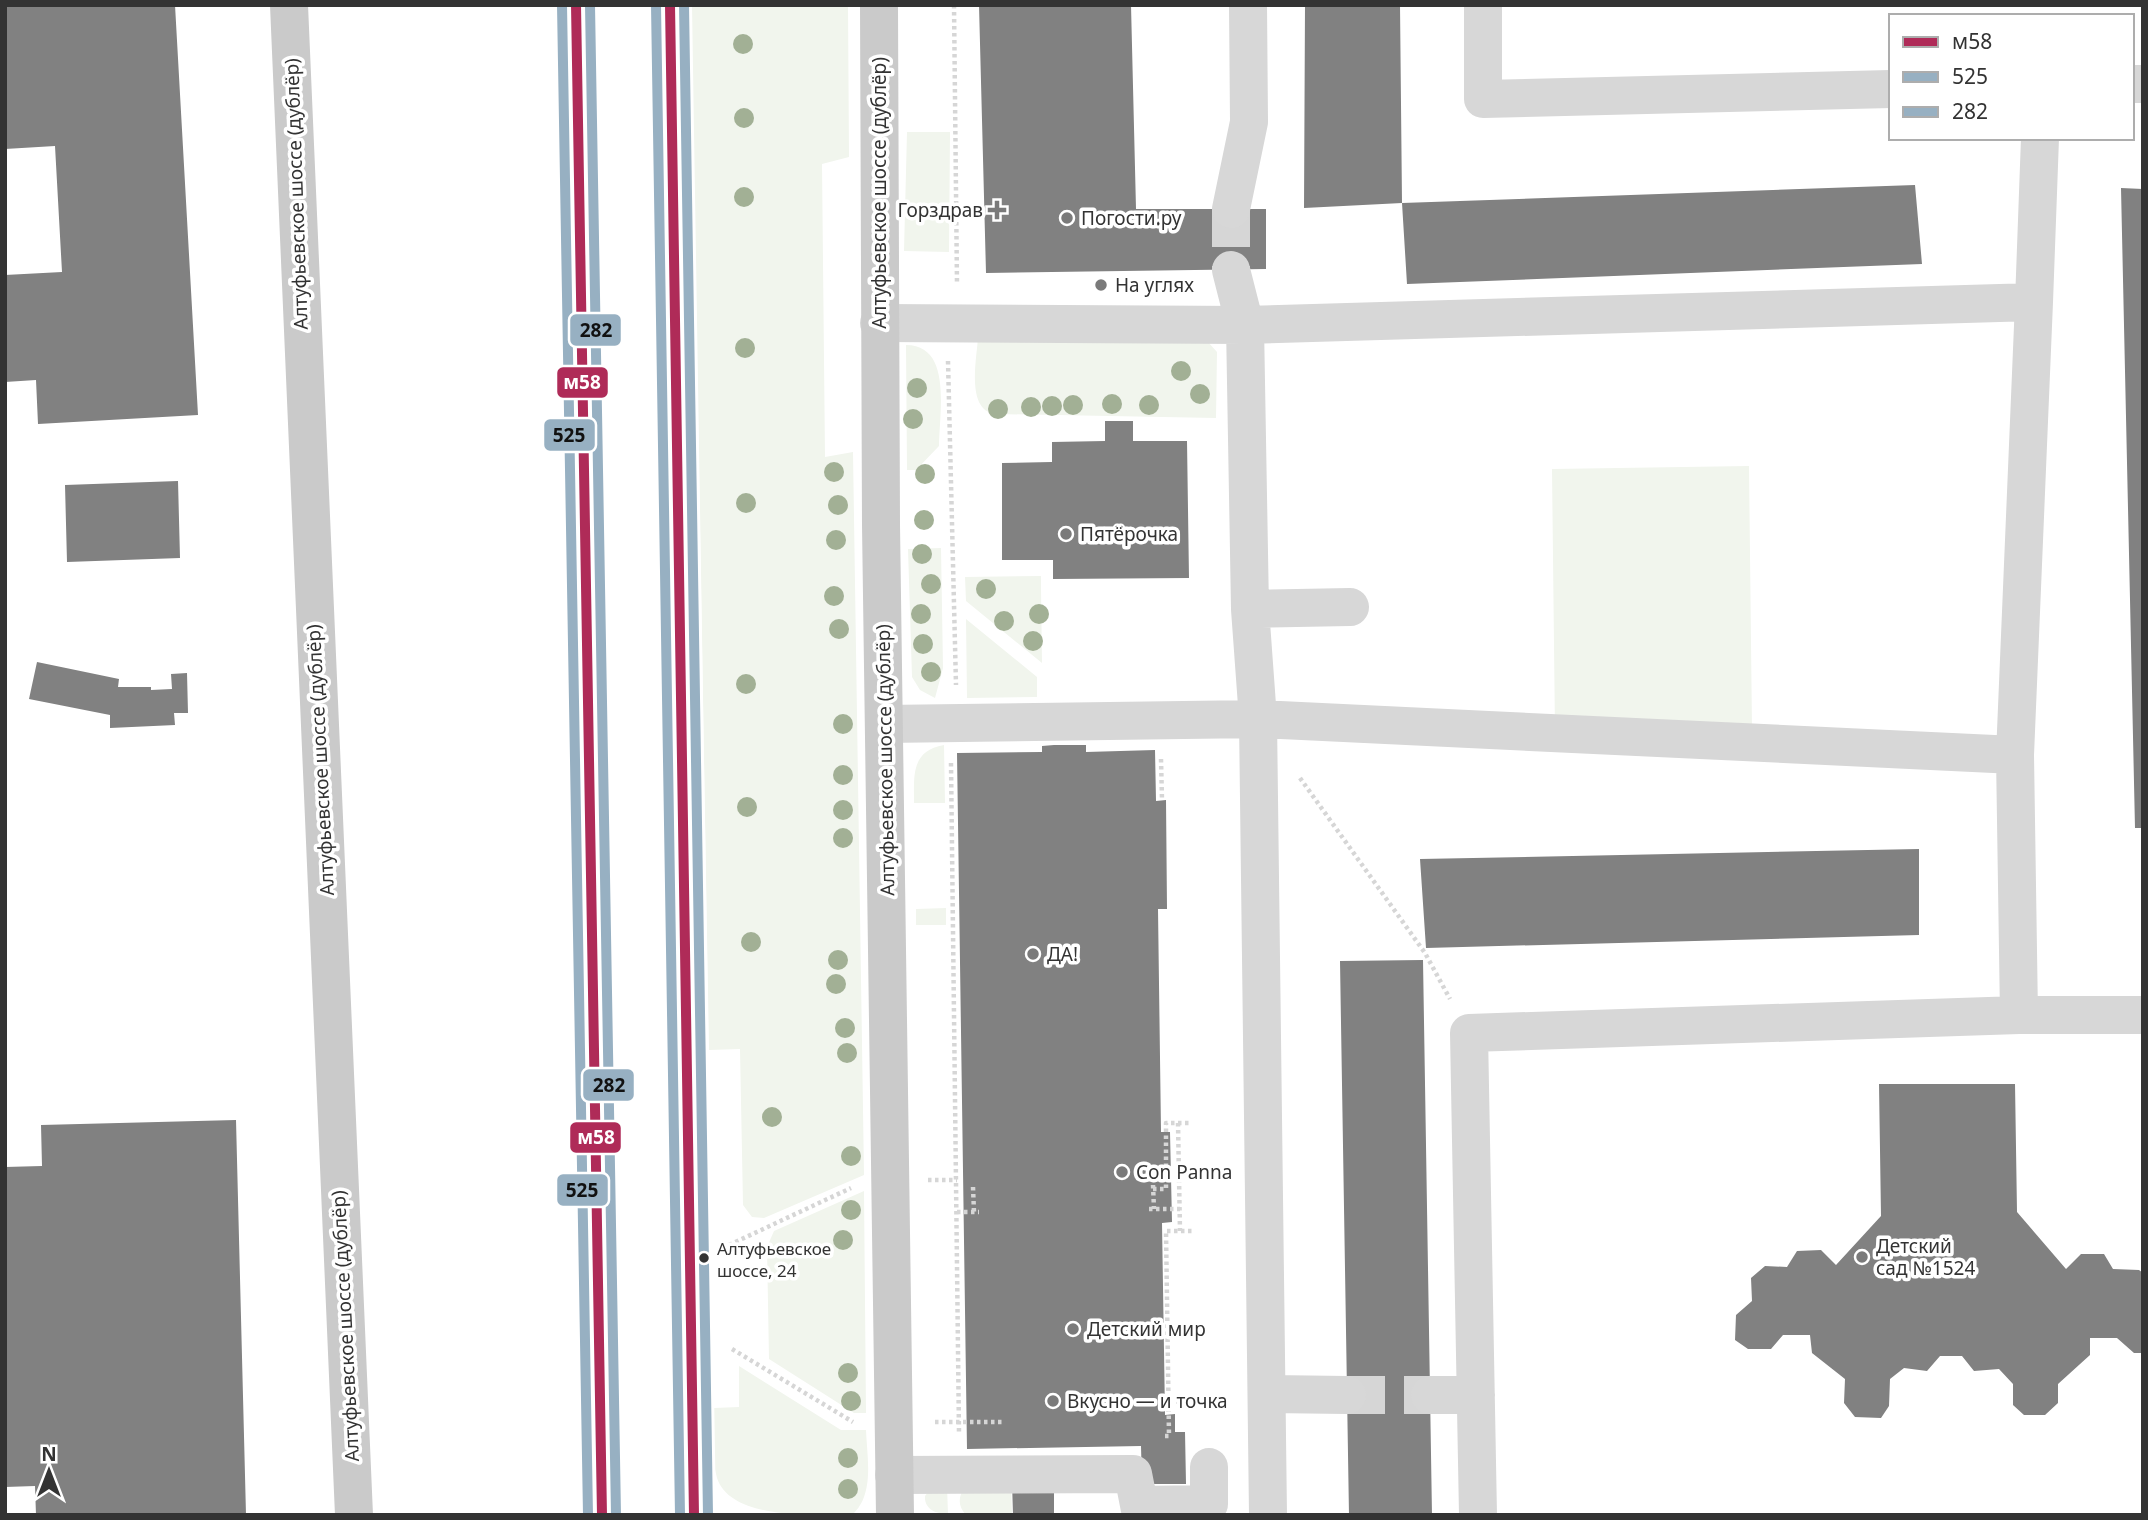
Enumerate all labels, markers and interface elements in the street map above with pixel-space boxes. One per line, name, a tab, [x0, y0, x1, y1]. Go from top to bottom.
legend	[1889, 14, 2134, 140]
text: м58	[1952, 27, 1992, 55]
street label: Алтуфьевское шоссе (дублёр)	[866, 57, 892, 329]
street label: Алтуфьевское шоссе (дублёр)	[278, 58, 314, 330]
text: 525	[1952, 62, 1988, 90]
text: 282	[1952, 97, 1988, 125]
place label: Горздрав	[898, 197, 983, 223]
marker: Горздрав	[989, 202, 1005, 218]
place label: Погости.ру	[1081, 205, 1182, 231]
marker: Погости.ру	[1059, 210, 1075, 226]
place label: На углях	[1115, 272, 1194, 298]
marker: На углях	[1093, 277, 1109, 293]
line badge: 282	[569, 313, 622, 347]
text: 282	[580, 317, 612, 343]
line badge: м58	[556, 366, 609, 399]
text: м58	[563, 369, 601, 395]
line badge: 525	[543, 418, 596, 452]
text: 525	[553, 422, 585, 448]
place label: Пятёрочка	[1080, 521, 1178, 547]
marker: Пятёрочка	[1058, 526, 1074, 542]
street label: Алтуфьевское шоссе (дублёр)	[300, 624, 340, 896]
street label: Алтуфьевское шоссе (дублёр)	[870, 624, 900, 896]
place label: ДА!	[1047, 941, 1078, 967]
marker: ДА!	[1025, 946, 1041, 962]
line badge: 282	[582, 1068, 635, 1102]
text: 282	[593, 1072, 625, 1098]
line badge: м58	[569, 1121, 622, 1154]
text: м58	[577, 1124, 615, 1150]
place label: Con Panna	[1136, 1159, 1232, 1185]
marker: Con Panna	[1114, 1164, 1130, 1180]
line badge: 525	[556, 1173, 609, 1207]
text: 525	[566, 1177, 598, 1203]
street label: Алтуфьевское шоссе (дублёр)	[325, 1190, 365, 1462]
place label: Детский сад №1524	[1876, 1233, 1975, 1281]
place label: Алтуфьевское шоссе, 24	[717, 1237, 831, 1282]
marker: Детский сад №1524	[1854, 1249, 1870, 1265]
marker: Алтуфьевское шоссе, 24	[697, 1251, 711, 1265]
place label: Детский мир	[1087, 1316, 1206, 1342]
marker: Детский мир	[1065, 1321, 1081, 1337]
place label: Вкусно — и точка	[1067, 1388, 1228, 1414]
marker: Вкусно — и точка	[1045, 1393, 1061, 1409]
north arrow	[14, 1436, 84, 1506]
text: N	[41, 1441, 57, 1467]

